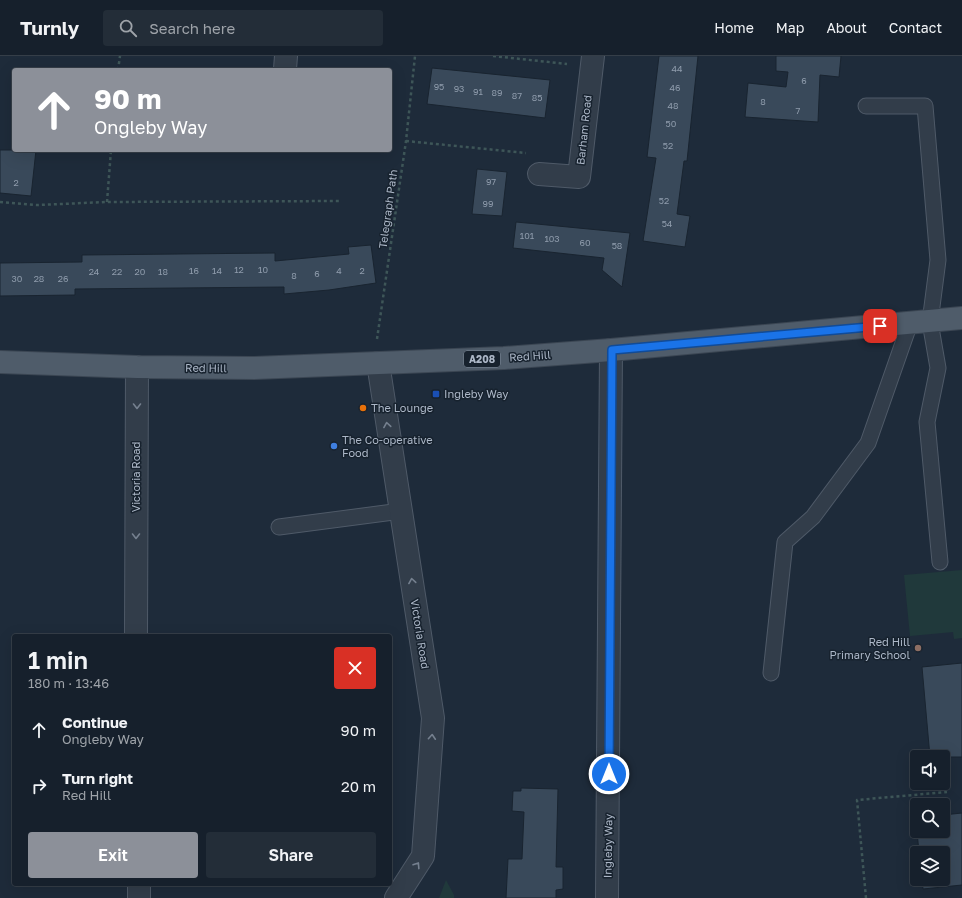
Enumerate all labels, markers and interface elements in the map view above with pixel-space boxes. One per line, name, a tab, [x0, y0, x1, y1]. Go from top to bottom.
search box	[103, 10, 383, 46]
text: Turnly	[20, 16, 79, 39]
icon: search	[117, 17, 139, 39]
text: Search here	[149, 19, 235, 37]
text: Home	[714, 19, 754, 36]
text: Map	[776, 19, 804, 36]
text: About	[826, 19, 867, 36]
text: Contact	[889, 19, 942, 36]
house number: 44	[672, 63, 683, 74]
house number: 6	[801, 75, 807, 86]
house number: 95	[434, 81, 444, 92]
text: 90 m	[94, 82, 161, 115]
house number: 46	[670, 82, 680, 93]
house number: 93	[454, 83, 464, 94]
icon: ahead	[28, 84, 80, 136]
house number: 91	[473, 86, 484, 97]
house number: 89	[492, 87, 502, 98]
house number: 87	[512, 90, 522, 101]
house number: 85	[532, 92, 542, 103]
street label: Barham Road	[573, 94, 594, 166]
house number: 8	[760, 96, 766, 107]
house number: 48	[668, 100, 678, 111]
house number: 7	[796, 105, 801, 116]
text: Ongleby Way	[94, 116, 207, 138]
house number: 50	[666, 118, 677, 129]
house number: 52	[663, 140, 673, 151]
street label: Telegraph Path	[376, 169, 399, 249]
house number: 97	[486, 176, 496, 187]
house number: 2	[13, 177, 19, 188]
house number: 52	[659, 195, 669, 206]
house number: 99	[483, 198, 493, 209]
house number: 54	[662, 218, 673, 229]
house number: 101	[520, 230, 535, 241]
house number: 103	[544, 233, 560, 244]
house number: 60	[579, 237, 591, 248]
house number: 58	[612, 240, 622, 251]
house number: 12	[234, 264, 244, 275]
house number: 10	[258, 264, 268, 275]
house number: 16	[189, 265, 199, 276]
house number: 14	[212, 265, 222, 276]
house number: 4	[336, 265, 342, 276]
house number: 2	[359, 265, 365, 276]
house number: 24	[89, 266, 100, 277]
house number: 22	[112, 266, 122, 277]
house number: 20	[135, 266, 146, 277]
house number: 18	[158, 266, 168, 277]
house number: 6	[314, 268, 320, 279]
house number: 8	[291, 270, 297, 281]
house number: 30	[12, 273, 23, 284]
house number: 28	[34, 273, 44, 284]
house number: 26	[58, 273, 68, 284]
pin	[863, 309, 897, 343]
icon: arrive	[869, 315, 891, 337]
street label: Red Hill	[509, 348, 552, 363]
road number: A208	[464, 351, 500, 367]
street label: Red Hill	[185, 361, 227, 374]
place label: Ingleby Way	[444, 387, 509, 400]
marker: Ingleby Way	[431, 389, 441, 399]
place label: The Lounge	[371, 401, 433, 414]
one-way arrow	[133, 403, 141, 409]
marker: The Lounge	[358, 403, 368, 413]
one-way arrow	[383, 422, 392, 428]
place label: The Co-operative Food	[342, 433, 433, 459]
marker: The Co-operative Food	[329, 441, 339, 451]
street label: Victoria Road	[129, 442, 142, 512]
one-way arrow	[132, 533, 140, 539]
one-way arrow	[408, 578, 416, 584]
street label: Victoria Road	[409, 598, 432, 670]
place label: Red Hill Primary School	[830, 635, 910, 661]
marker: Red Hill Primary School	[913, 643, 923, 653]
text: 1 min	[28, 645, 88, 674]
button: close	[334, 647, 376, 689]
text: 180 m · 13:46	[28, 675, 109, 691]
text: Continue	[62, 713, 128, 731]
icon: ahead	[28, 719, 50, 741]
text: 90 m	[341, 721, 376, 739]
text: Ongleby Way	[62, 731, 144, 747]
one-way arrow	[427, 734, 436, 740]
map controls	[910, 750, 950, 886]
button: sound	[910, 750, 950, 790]
position arrow	[588, 753, 630, 795]
text: Turn right	[62, 769, 133, 787]
icon: right	[28, 775, 50, 797]
text: 20 m	[341, 777, 376, 795]
text: Red Hill	[62, 787, 111, 803]
button: search	[910, 798, 950, 838]
street label: Ingleby Way	[600, 814, 615, 878]
button: Exit	[28, 832, 198, 878]
button: Share	[206, 832, 376, 878]
button: layers	[910, 846, 950, 886]
one-way arrow	[412, 862, 420, 869]

